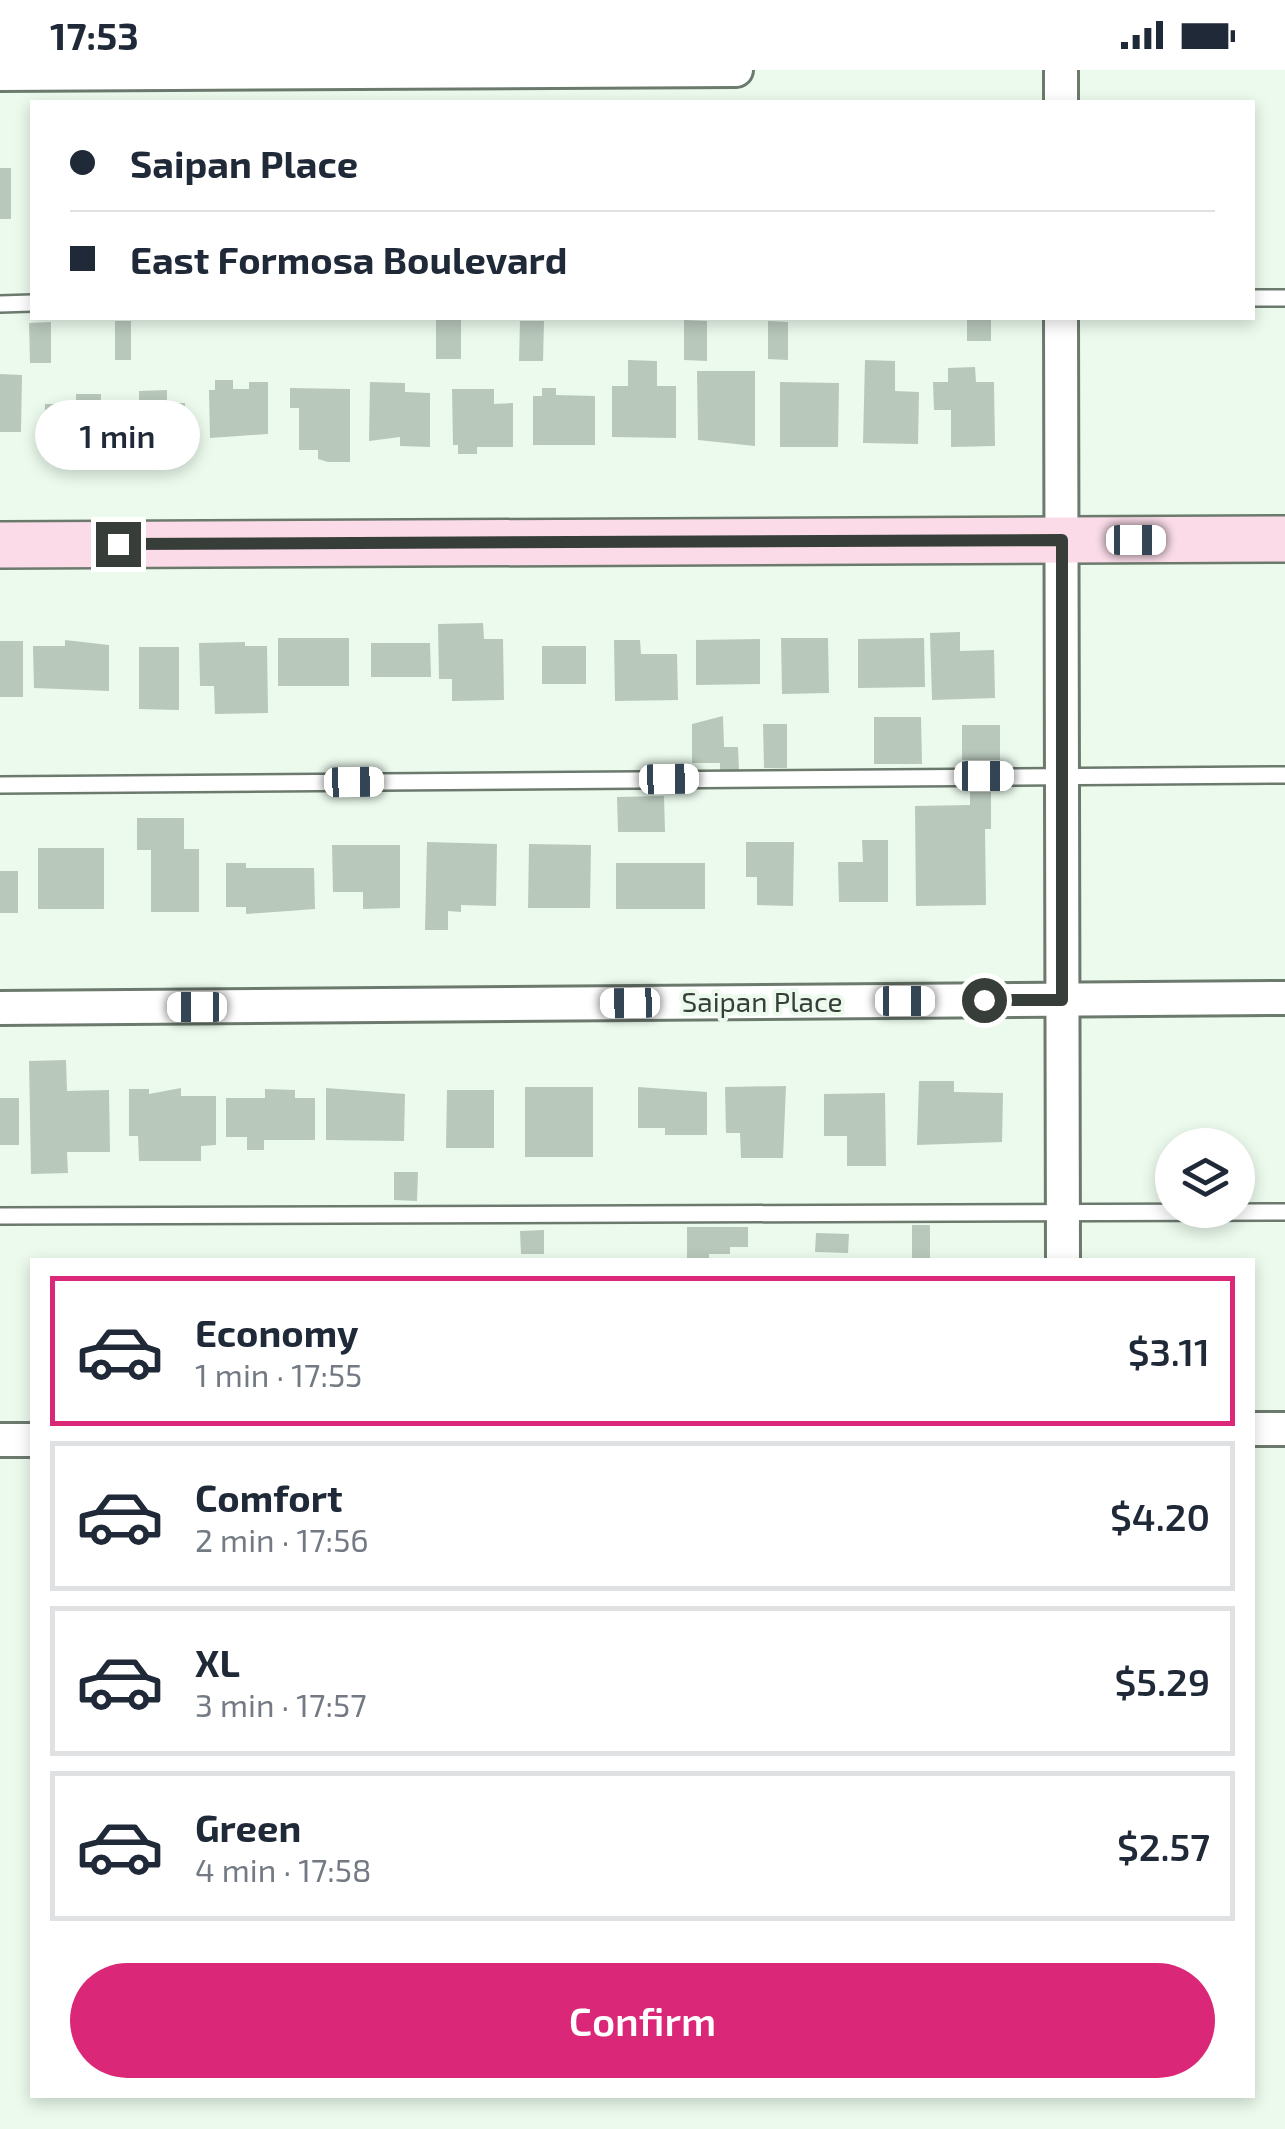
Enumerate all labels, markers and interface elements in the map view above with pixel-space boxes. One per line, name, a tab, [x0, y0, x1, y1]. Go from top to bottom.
text: 17:53	[50, 12, 139, 58]
text: Saipan Place	[130, 140, 358, 186]
text: East Formosa Boulevard	[130, 236, 567, 282]
callout: 1 min	[36, 399, 200, 469]
text: 1 min	[80, 416, 155, 454]
route end	[96, 522, 141, 567]
car	[1106, 525, 1166, 555]
car	[954, 761, 1014, 791]
car	[639, 763, 699, 795]
car	[324, 766, 384, 798]
route start	[962, 978, 1007, 1023]
street label: Saipan Place	[682, 984, 842, 1018]
car	[875, 986, 935, 1016]
car	[600, 987, 660, 1019]
car	[167, 992, 227, 1022]
map controls	[1155, 1128, 1255, 1228]
button: layers	[1155, 1128, 1255, 1228]
icon: car	[75, 1306, 165, 1396]
text: Economy	[195, 1309, 359, 1355]
text: $3.11	[1128, 1328, 1210, 1374]
text: 1 min · 17:55	[195, 1355, 362, 1393]
icon: car	[75, 1471, 165, 1561]
text: Comfort	[195, 1474, 343, 1520]
text: $4.20	[1110, 1493, 1210, 1539]
text: 2 min · 17:56	[195, 1520, 369, 1558]
icon: car	[75, 1636, 165, 1726]
text: XL	[195, 1639, 240, 1685]
text: $5.29	[1115, 1658, 1210, 1704]
text: 3 min · 17:57	[195, 1685, 367, 1723]
icon: car	[75, 1801, 165, 1891]
text: Green	[195, 1804, 301, 1850]
text: $2.57	[1117, 1823, 1210, 1869]
text: 4 min · 17:58	[195, 1850, 371, 1888]
button: Confirm	[70, 1963, 1215, 2078]

